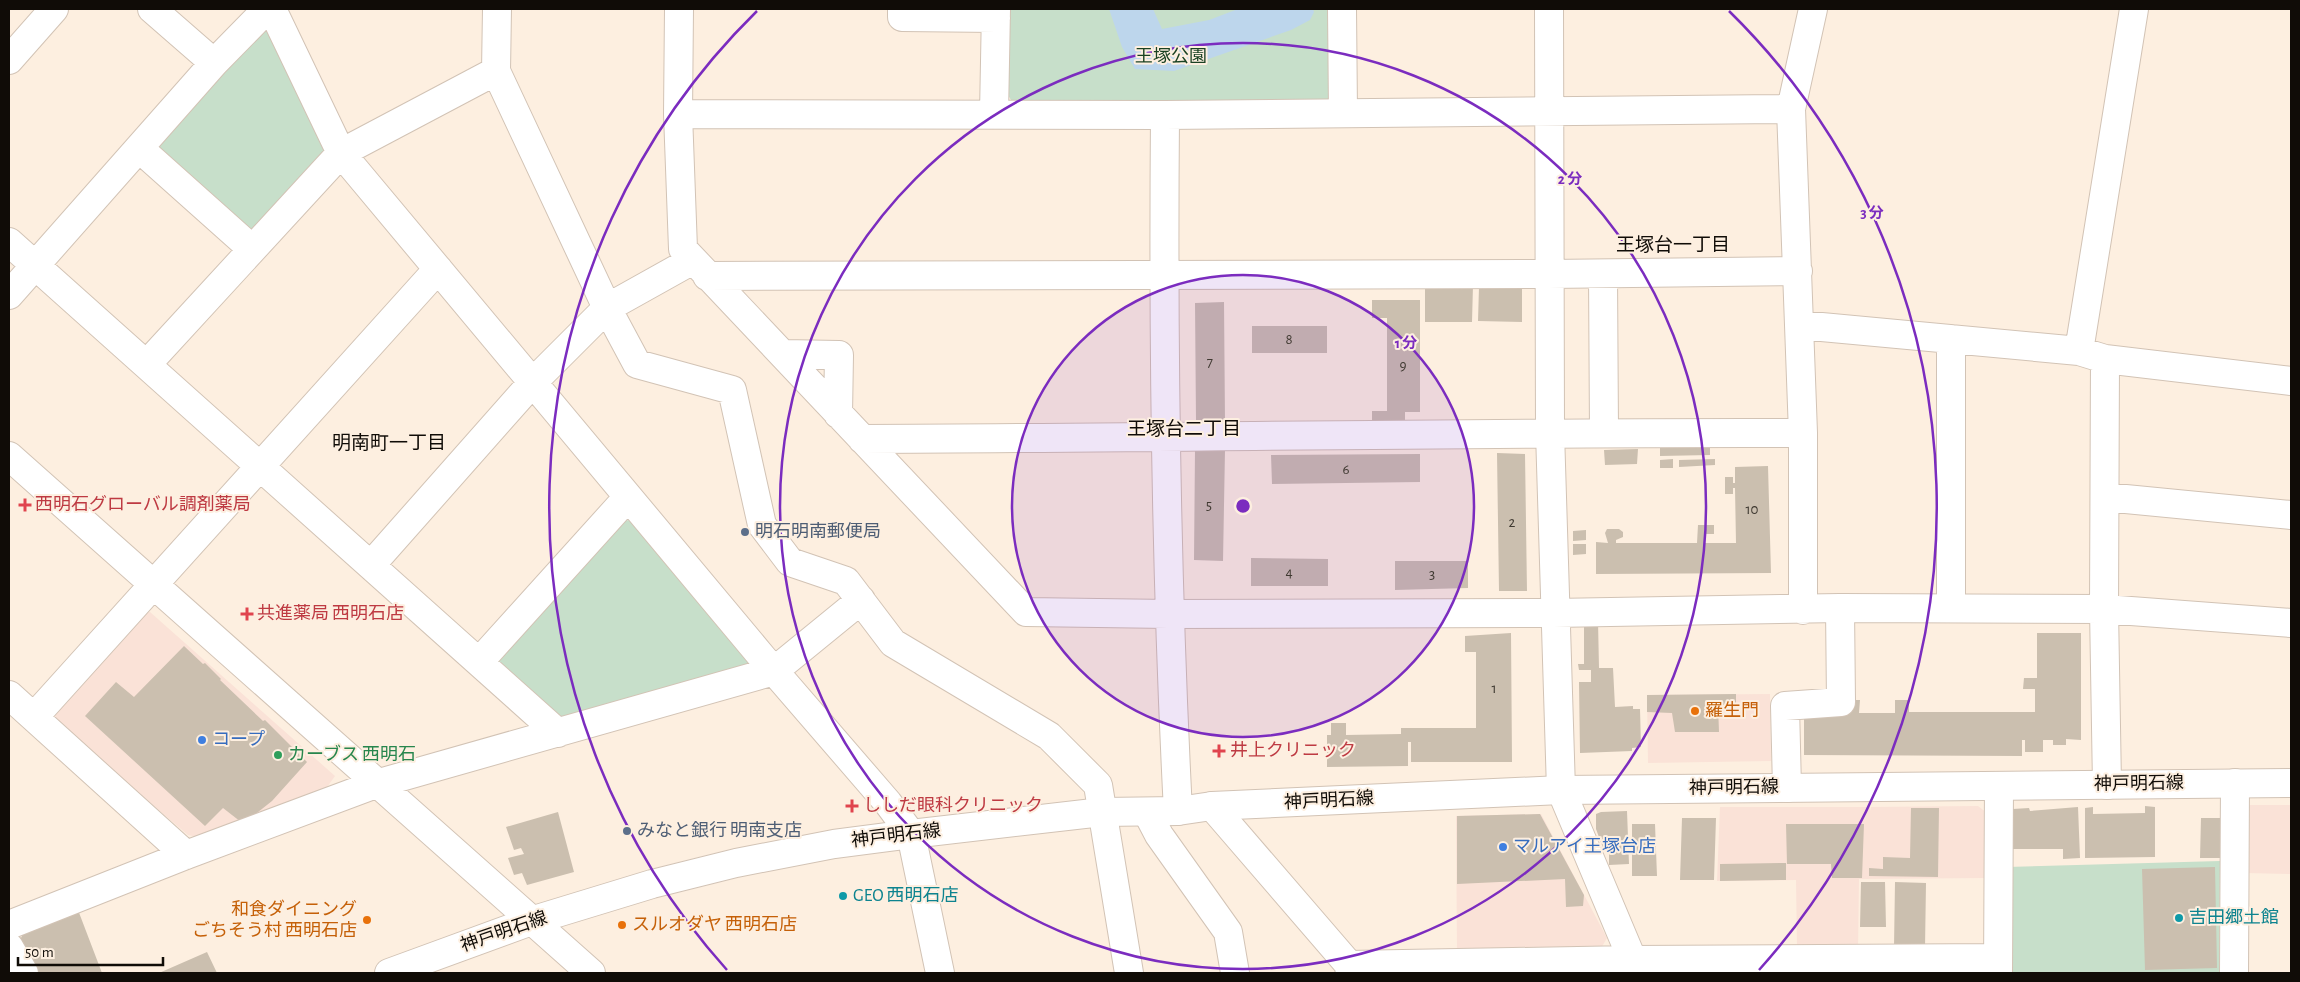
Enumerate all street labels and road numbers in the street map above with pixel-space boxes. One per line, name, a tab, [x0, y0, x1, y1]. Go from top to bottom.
street label: 神戸明石線	[2094, 772, 2184, 794]
street label: 神戸明石線	[1689, 776, 1779, 798]
street label: 神戸明石線	[1283, 788, 1374, 812]
street label: 神戸明石線	[850, 820, 942, 850]
street label: 神戸明石線	[458, 907, 549, 955]

